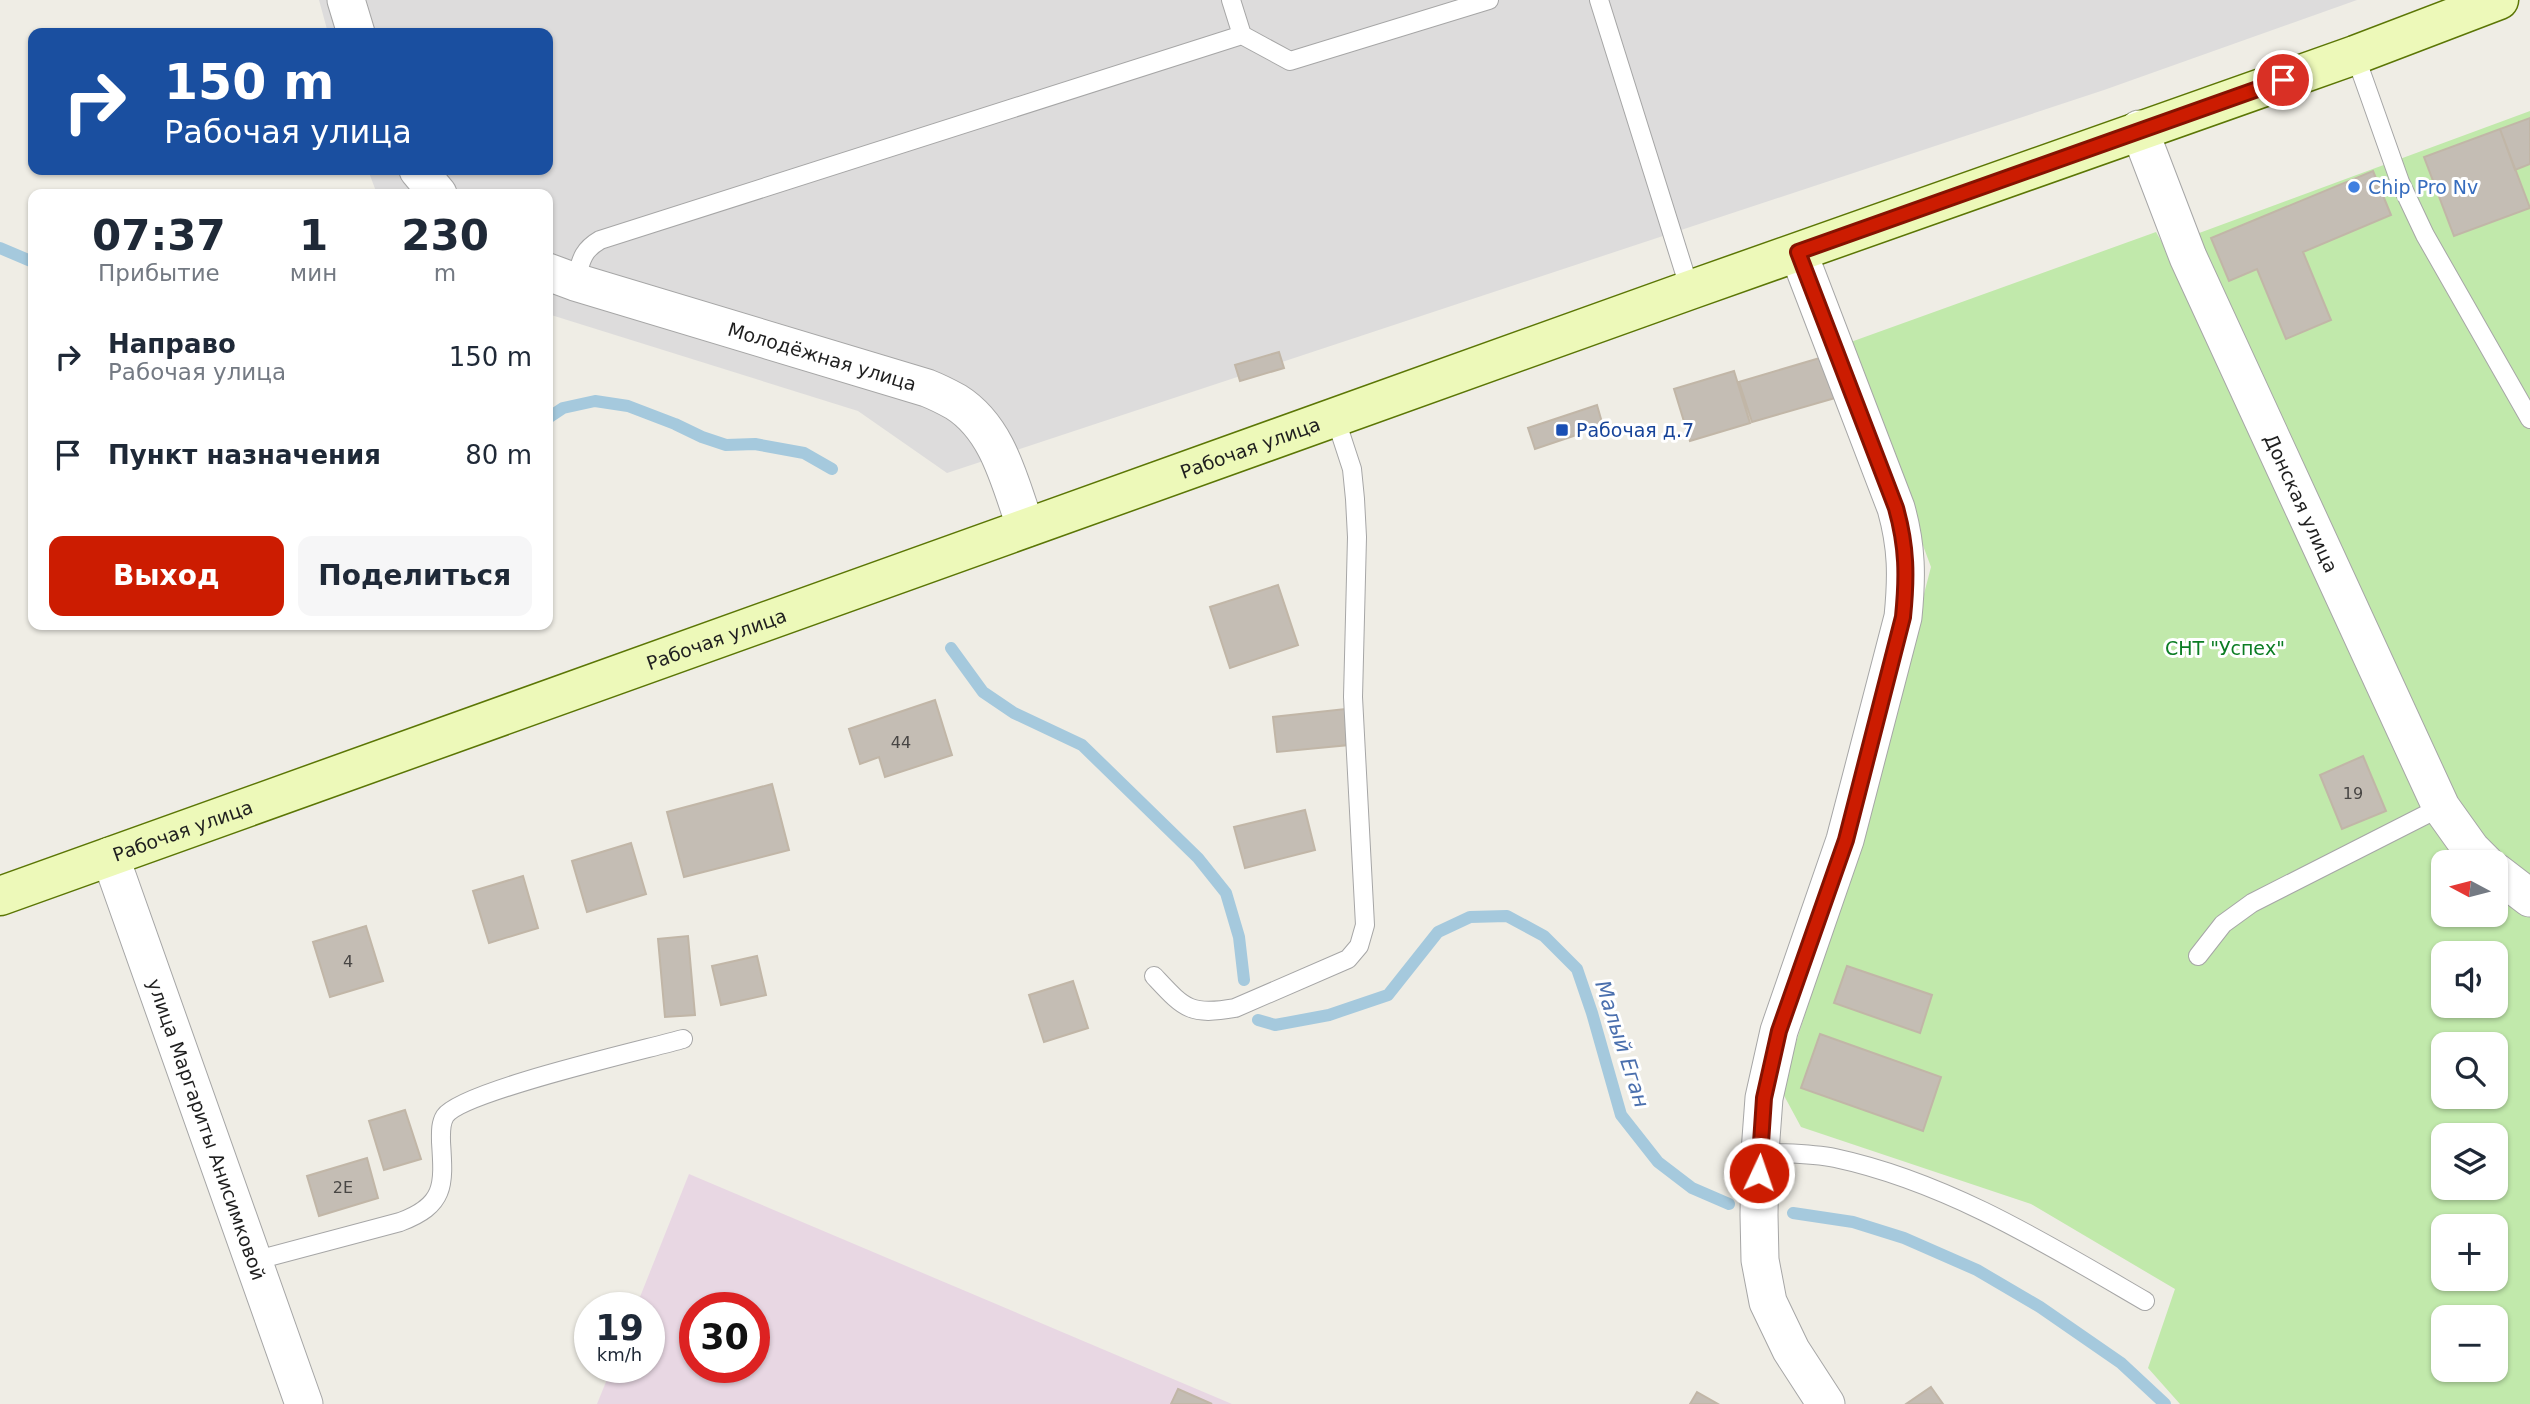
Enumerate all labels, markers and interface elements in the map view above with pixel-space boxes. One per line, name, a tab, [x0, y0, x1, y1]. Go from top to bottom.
pin	[2253, 50, 2313, 110]
text: 150 m	[164, 54, 334, 111]
icon: right	[49, 56, 140, 147]
icon: arrive	[2264, 61, 2302, 99]
text: Рабочая улица	[164, 113, 412, 151]
place label: Chip Pro Nv	[2368, 176, 2478, 198]
marker: Chip Pro Nv	[2346, 179, 2362, 195]
text: 07:37	[92, 211, 226, 260]
text: 1	[299, 211, 328, 260]
text: 230	[401, 211, 489, 260]
text: Прибытие	[98, 260, 220, 286]
text: мин	[290, 260, 337, 286]
text: m	[434, 260, 456, 286]
street label: Молодёжная улица	[725, 318, 919, 395]
text: Направо	[108, 329, 236, 359]
icon: right	[49, 338, 87, 376]
text: 150 m	[449, 342, 532, 372]
text: Рабочая улица	[108, 359, 286, 385]
street label: Рабочая улица	[1177, 413, 1323, 483]
place label: Рабочая д.7	[1576, 419, 1694, 441]
marker: Рабочая д.7	[1554, 422, 1570, 438]
street label: Донская улица	[2260, 430, 2343, 576]
icon: arrive	[49, 436, 87, 474]
text: Пункт назначения	[108, 440, 381, 470]
text: 80 m	[465, 440, 532, 470]
button: Выход	[49, 536, 284, 616]
button: Поделиться	[298, 536, 532, 616]
street label: Рабочая улица	[643, 604, 789, 674]
park label: СНТ "Успех"	[2165, 637, 2285, 659]
house number: 44	[891, 733, 911, 752]
house number: 19	[2343, 784, 2363, 803]
street label: Рабочая улица	[110, 795, 256, 866]
north arrow	[2431, 850, 2508, 928]
map controls	[2431, 850, 2508, 1382]
button: sound	[2431, 941, 2508, 1018]
house number: 4	[343, 952, 353, 971]
street label: улица Маргариты Анисимковой	[143, 976, 270, 1283]
water label: Малый Еган	[1590, 977, 1654, 1111]
button: search	[2431, 1032, 2508, 1109]
button: layers	[2431, 1123, 2508, 1200]
position arrow	[1722, 1136, 1796, 1210]
house number: 2Е	[333, 1178, 353, 1197]
button: +	[2431, 1214, 2508, 1291]
speed limit sign: 30	[679, 1292, 770, 1383]
button: −	[2431, 1305, 2508, 1382]
text: 19	[595, 1308, 644, 1348]
text: km/h	[597, 1344, 642, 1365]

